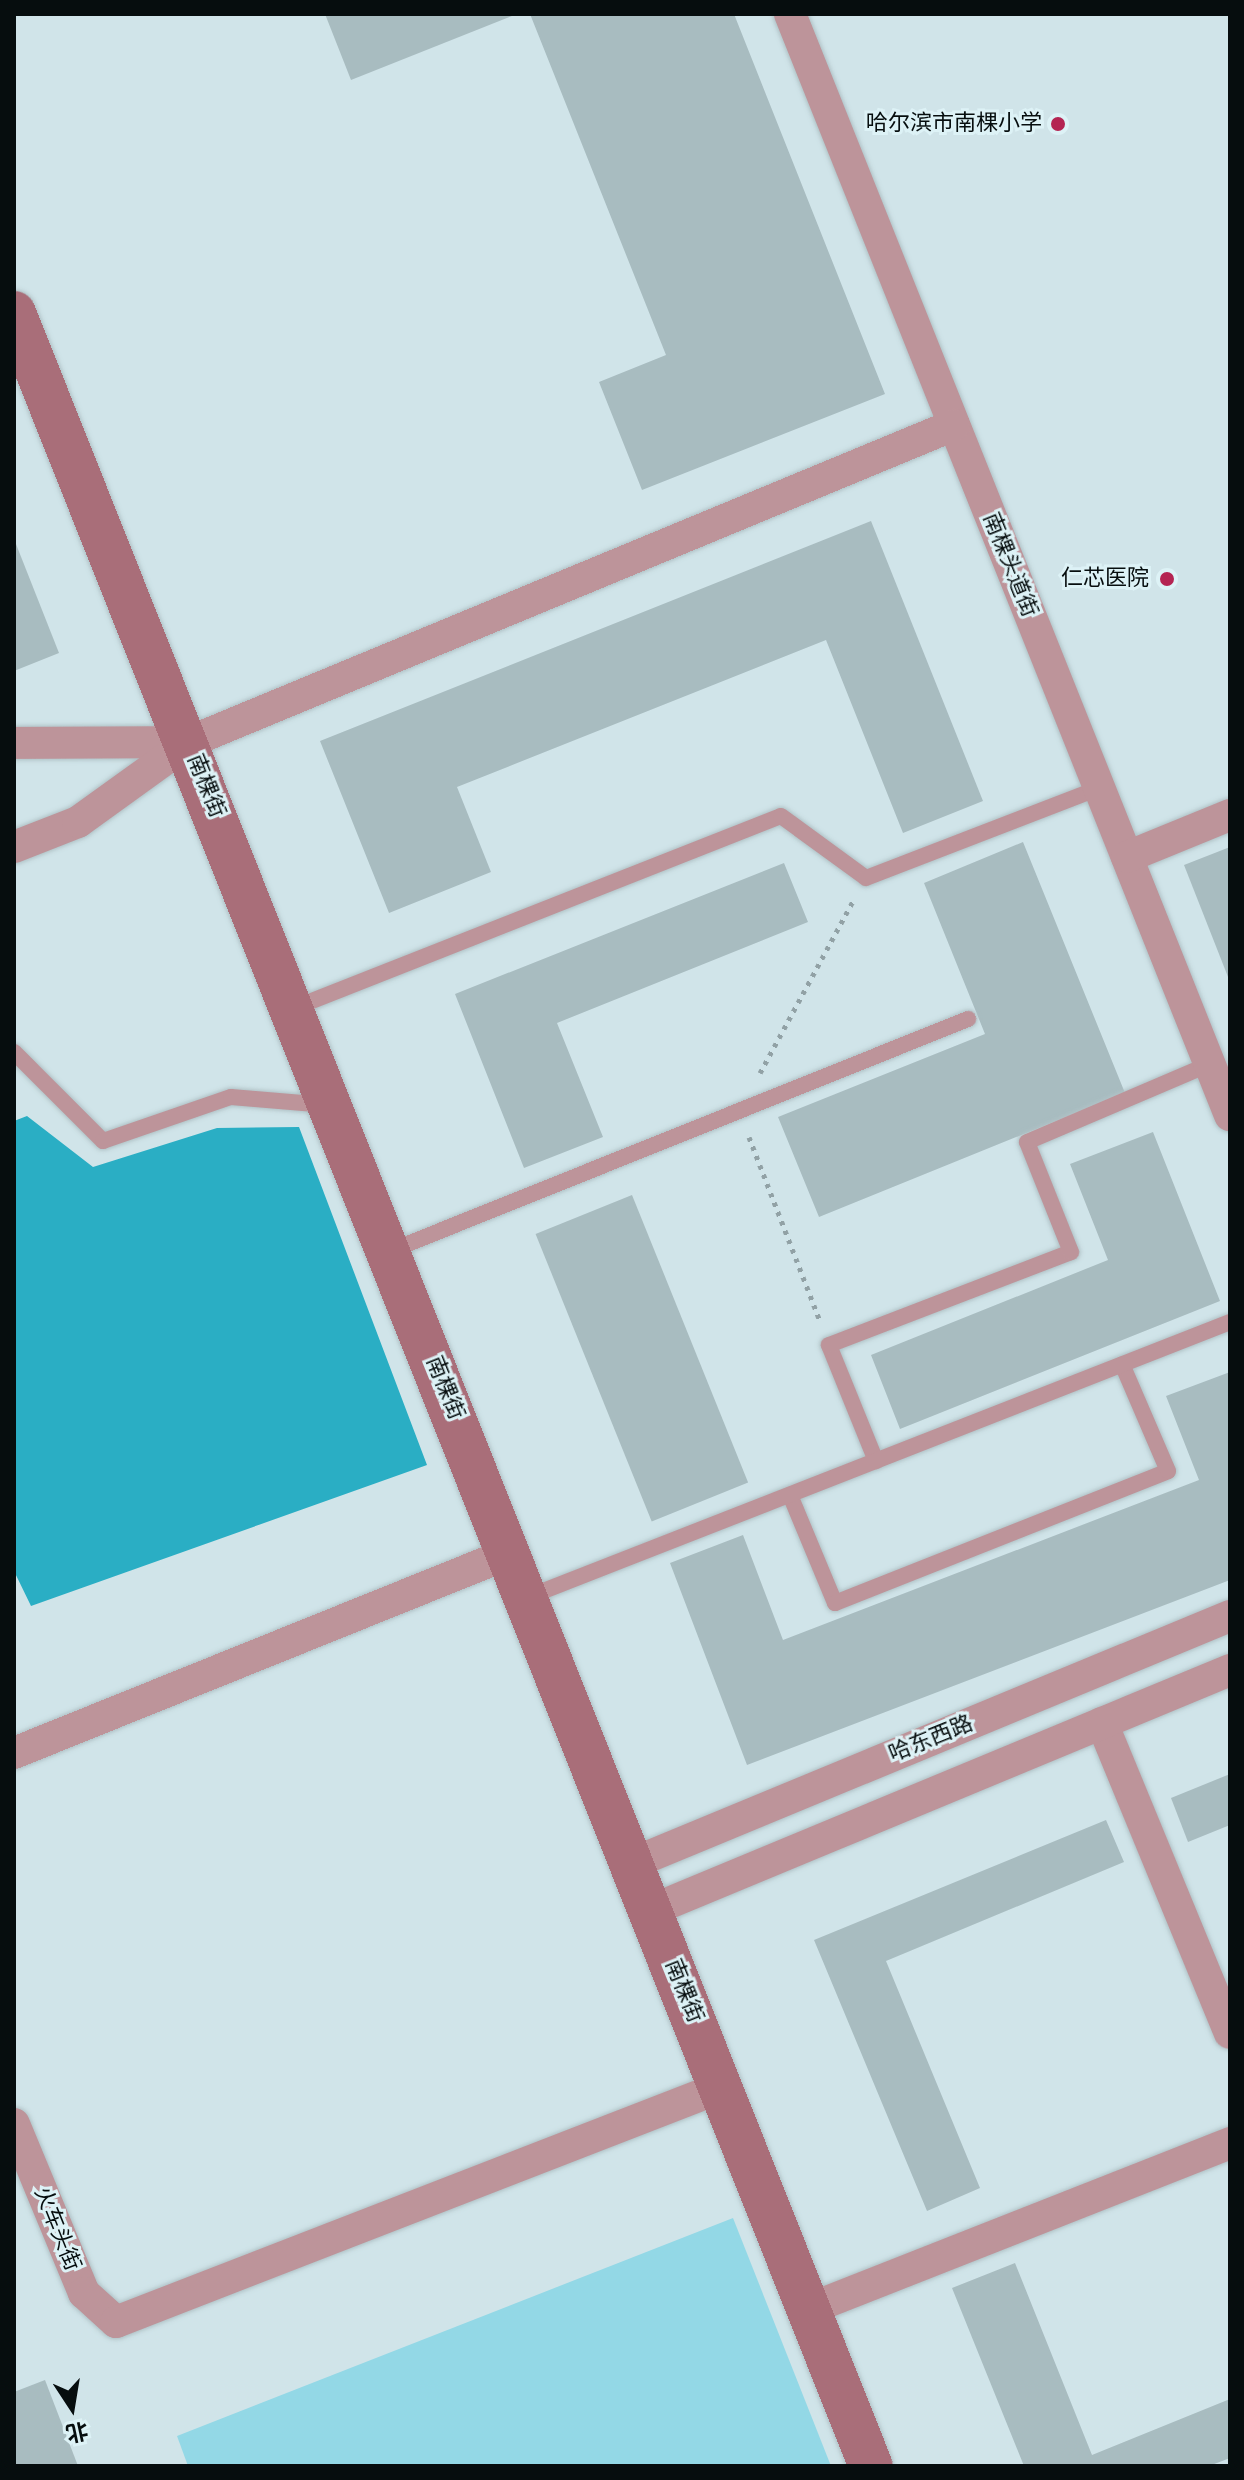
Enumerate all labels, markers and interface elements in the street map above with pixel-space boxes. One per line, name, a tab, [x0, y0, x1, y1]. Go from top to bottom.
place label: 哈尔滨市南棵小学	[866, 111, 1042, 137]
marker: 哈尔滨市南棵小学	[1049, 115, 1067, 133]
street label: 南棵头道街	[977, 509, 1043, 621]
place label: 仁芯医院	[1061, 566, 1149, 592]
marker: 仁芯医院	[1156, 568, 1178, 590]
street label: 南棵街	[181, 750, 231, 822]
street label: 南棵街	[420, 1352, 470, 1424]
street label: 哈东西路	[885, 1710, 977, 1768]
street label: 南棵街	[659, 1955, 709, 2027]
street label: 火车头街	[28, 2183, 86, 2275]
north arrow	[32, 2368, 112, 2448]
text: 北	[63, 2414, 91, 2449]

